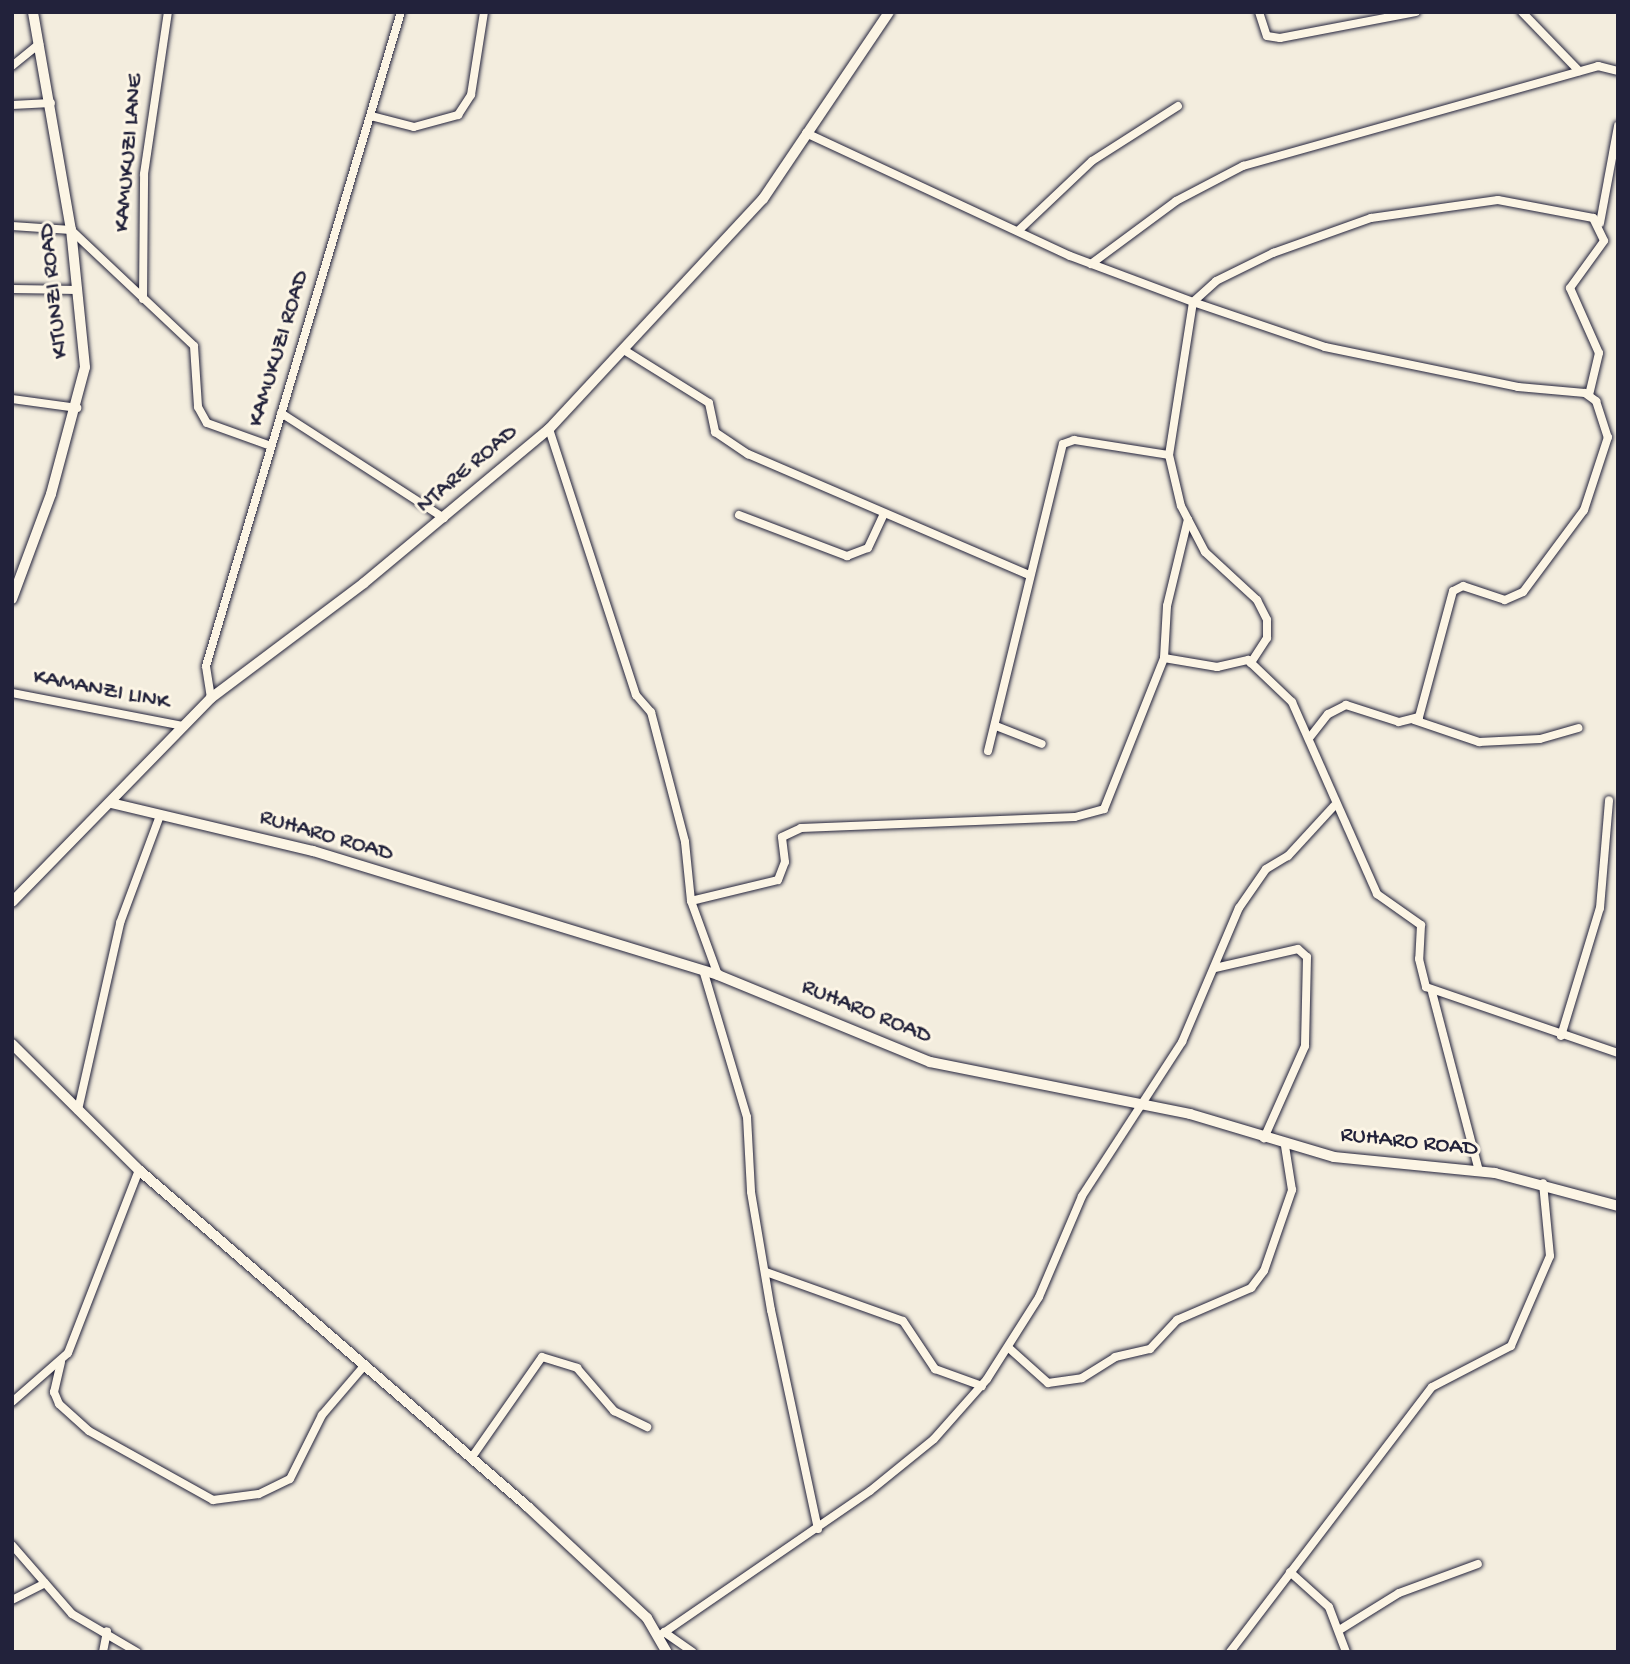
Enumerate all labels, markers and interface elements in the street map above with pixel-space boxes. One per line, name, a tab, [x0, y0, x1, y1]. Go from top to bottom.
street label: KAMUKUZI LANE	[109, 73, 151, 233]
street label: KITUNZI ROAD	[34, 222, 76, 360]
street label: KAMUKUZI ROAD	[243, 268, 317, 430]
street label: NTARE ROAD	[412, 420, 524, 520]
street label: KAMANZI LINK	[31, 664, 171, 718]
street label: RUHARO ROAD	[256, 805, 396, 869]
street label: RUHARO ROAD	[797, 974, 935, 1052]
street label: RUHARO ROAD	[1339, 1122, 1479, 1164]

